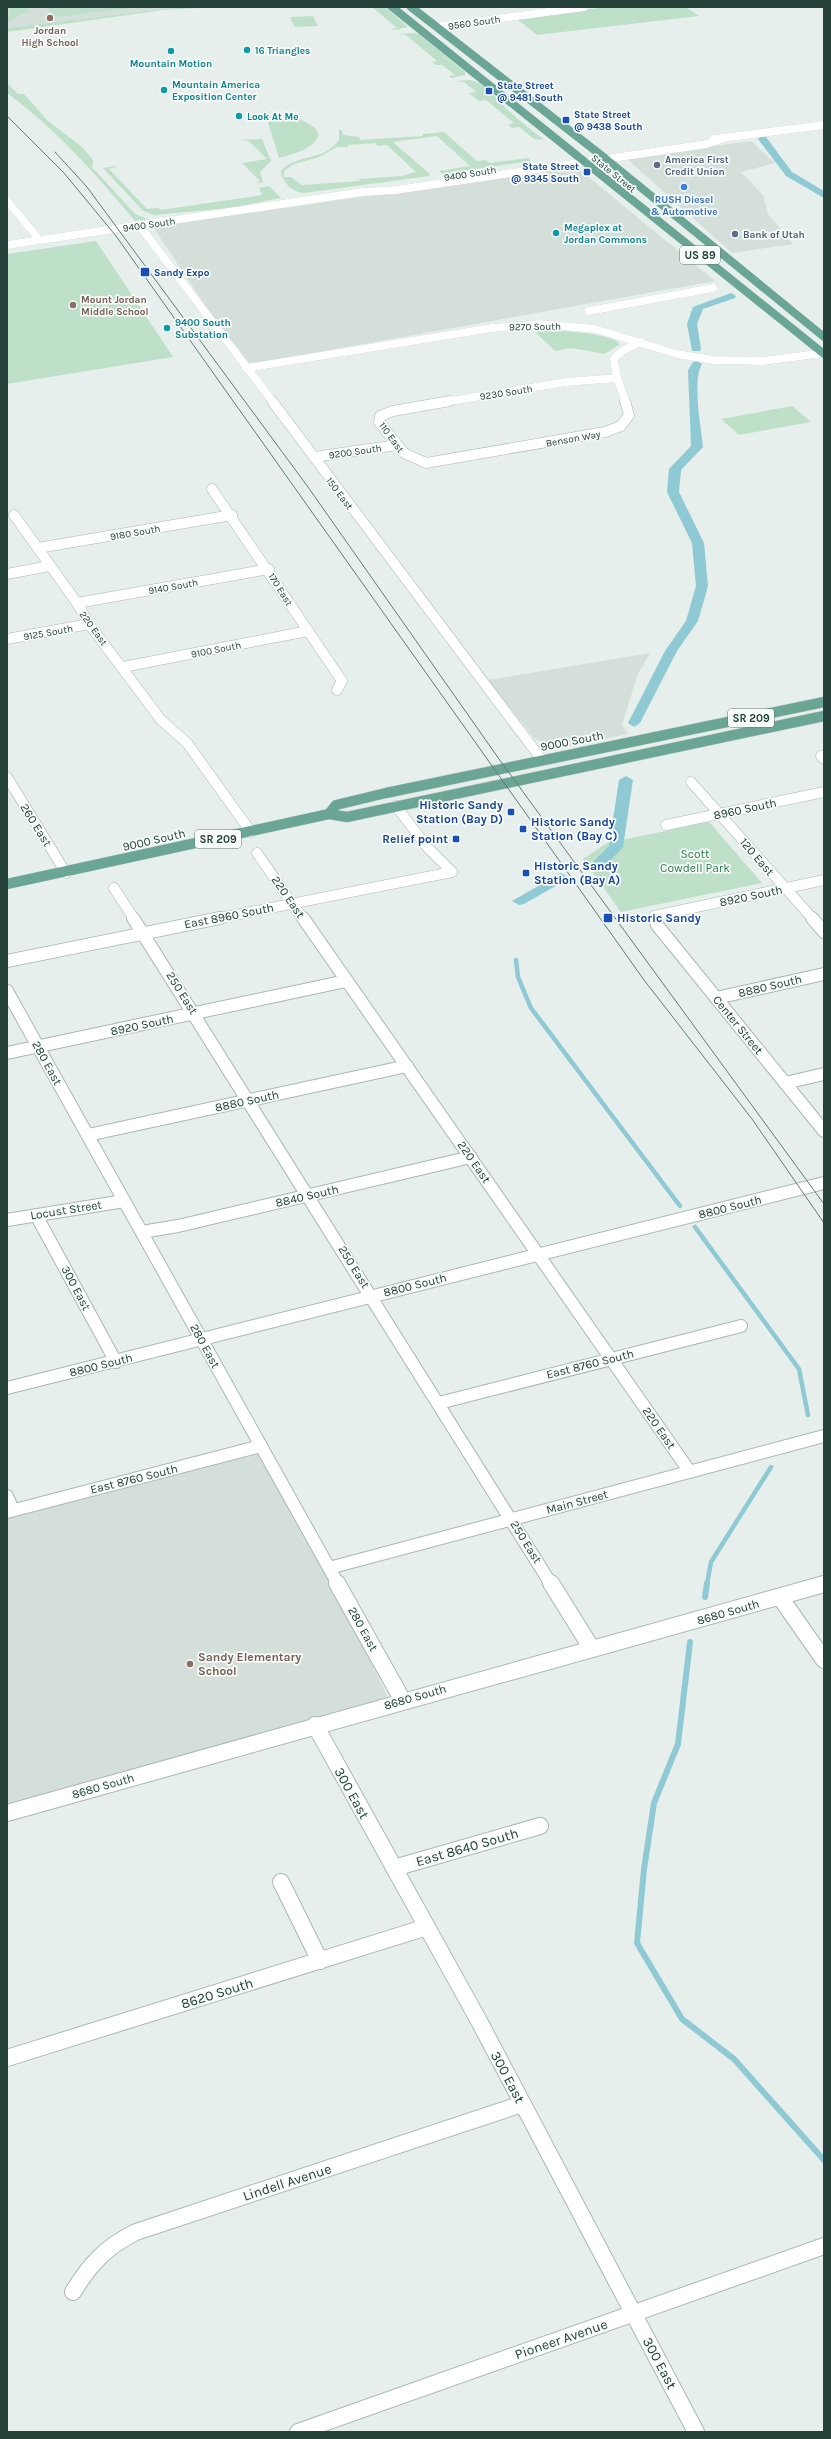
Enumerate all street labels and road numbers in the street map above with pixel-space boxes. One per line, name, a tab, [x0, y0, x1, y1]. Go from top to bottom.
street label: 9560 South	[447, 13, 501, 33]
street label: State Street	[589, 152, 638, 196]
street label: 9400 South	[443, 164, 497, 184]
street label: 9400 South	[122, 215, 176, 235]
road number: US 89	[680, 246, 720, 264]
street label: 9270 South	[509, 321, 561, 333]
street label: 9230 South	[479, 383, 533, 403]
street label: 110 East	[376, 420, 406, 455]
street label: Benson Way	[545, 428, 602, 450]
street label: 9200 South	[328, 442, 382, 462]
street label: 150 East	[323, 475, 355, 512]
street label: 9180 South	[109, 523, 161, 543]
street label: 170 East	[265, 571, 295, 608]
street label: 9140 South	[147, 577, 199, 597]
street label: 220 East	[77, 609, 110, 649]
street label: 9125 South	[22, 623, 74, 643]
street label: 9100 South	[190, 639, 242, 661]
road number: SR 209	[728, 709, 774, 727]
street label: 9000 South	[539, 728, 605, 754]
street label: 8960 South	[712, 795, 778, 823]
street label: 260 East	[17, 801, 55, 849]
street label: 9000 South	[121, 826, 187, 854]
road number: SR 209	[195, 830, 241, 848]
street label: 120 East	[737, 835, 777, 879]
street label: 220 East	[268, 873, 308, 921]
street label: 8920 South	[718, 882, 784, 910]
street label: East 8960 South	[183, 900, 275, 932]
street label: 250 East	[163, 969, 201, 1017]
street label: 8880 South	[737, 972, 803, 1000]
street label: Center Street	[710, 993, 766, 1058]
street label: 8920 South	[109, 1011, 175, 1039]
street label: 280 East	[29, 1038, 65, 1088]
street label: 8880 South	[214, 1087, 280, 1115]
street label: 220 East	[454, 1138, 494, 1186]
street label: 8840 South	[274, 1182, 340, 1210]
street label: 8800 South	[697, 1192, 763, 1222]
street label: Locust Street	[29, 1197, 103, 1223]
street label: 250 East	[335, 1243, 373, 1291]
street label: 300 East	[58, 1263, 94, 1313]
street label: 8800 South	[382, 1270, 448, 1300]
street label: 280 East	[187, 1321, 223, 1371]
street label: East 8760 South	[545, 1346, 635, 1382]
street label: 8800 South	[68, 1350, 134, 1380]
street label: 220 East	[639, 1404, 679, 1452]
street label: East 8760 South	[89, 1461, 179, 1497]
street label: Main Street	[545, 1487, 610, 1517]
street label: 250 East	[507, 1518, 545, 1566]
street label: 8680 South	[695, 1596, 761, 1628]
street label: 280 East	[345, 1604, 381, 1654]
street label: 8680 South	[382, 1681, 448, 1713]
street label: 300 East	[330, 1764, 373, 1822]
street label: 8680 South	[70, 1770, 136, 1802]
street label: East 8640 South	[414, 1825, 520, 1870]
street label: 8620 South	[179, 1974, 255, 2013]
street label: 300 East	[487, 2048, 528, 2106]
street label: Lindell Avenue	[241, 2160, 333, 2205]
street label: Pioneer Avenue	[513, 2316, 610, 2363]
street label: 300 East	[639, 2334, 680, 2392]

